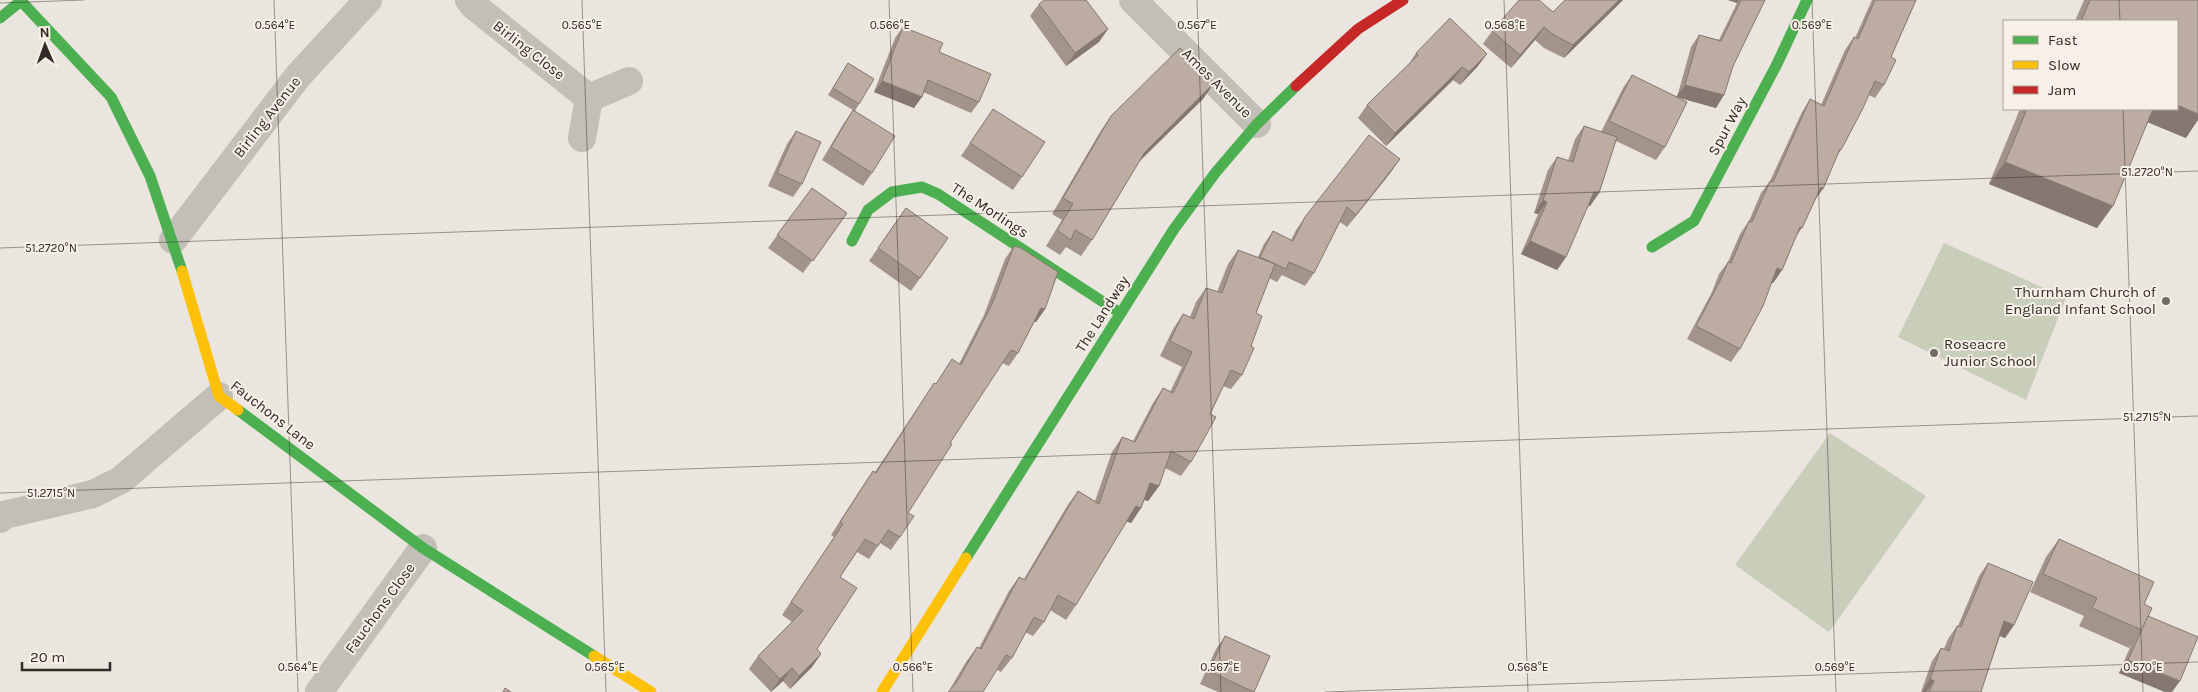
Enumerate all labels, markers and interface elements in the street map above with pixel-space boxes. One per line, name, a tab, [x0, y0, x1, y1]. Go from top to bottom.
street label: Birling Close	[490, 16, 568, 84]
text: 0.564°E	[255, 18, 295, 32]
text: 0.565°E	[562, 18, 602, 32]
text: 0.566°E	[870, 18, 910, 32]
text: 0.567°E	[1177, 18, 1217, 32]
text: 0.568°E	[1484, 18, 1526, 32]
text: 0.569°E	[1792, 18, 1832, 32]
north arrow	[20, 20, 70, 70]
legend	[2003, 20, 2178, 110]
text: N	[39, 24, 50, 41]
text: Fast	[2048, 31, 2078, 49]
street label: Ames Avenue	[1178, 44, 1256, 122]
text: Slow	[2048, 56, 2080, 74]
street label: Birling Avenue	[230, 73, 304, 161]
text: Jam	[2048, 81, 2076, 99]
street label: Spur Way	[1704, 93, 1750, 159]
text: 51.2720°N	[2121, 165, 2173, 179]
street label: The Morlings	[948, 178, 1032, 242]
text: 51.2720°N	[25, 241, 77, 255]
street label: The Landway	[1071, 272, 1133, 356]
place label: Thurnham Church of England Infant School	[2005, 283, 2157, 318]
marker: Thurnham Church of England Infant School	[2160, 295, 2172, 307]
place label: Roseacre Junior School	[1944, 335, 2036, 370]
marker: Roseacre Junior School	[1928, 347, 1940, 359]
street label: Fauchons Lane	[227, 376, 319, 454]
text: 51.2715°N	[2123, 410, 2171, 424]
text: 51.2715°N	[27, 486, 75, 500]
street label: Fauchons Close	[341, 559, 419, 657]
scale bar	[22, 640, 110, 672]
text: 20 m	[30, 648, 65, 666]
text: 0.564°E	[278, 660, 318, 674]
text: 0.565°E	[585, 660, 625, 674]
text: 0.566°E	[893, 660, 933, 674]
text: 0.567°E	[1200, 660, 1240, 674]
text: 0.568°E	[1507, 660, 1549, 674]
text: 0.569°E	[1815, 660, 1855, 674]
text: 0.570°E	[2123, 660, 2163, 674]

